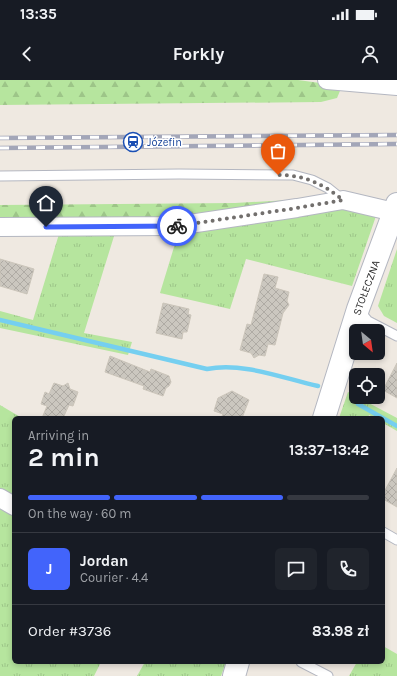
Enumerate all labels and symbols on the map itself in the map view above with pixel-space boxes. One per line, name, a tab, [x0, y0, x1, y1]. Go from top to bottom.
station icon: Józefin	[122, 131, 144, 153]
pin	[261, 134, 295, 175]
place label: Józefin	[147, 136, 182, 149]
pin	[29, 186, 63, 227]
courier	[157, 206, 197, 246]
street label: STOŁECZNA	[350, 258, 383, 317]
north arrow	[349, 324, 385, 360]

